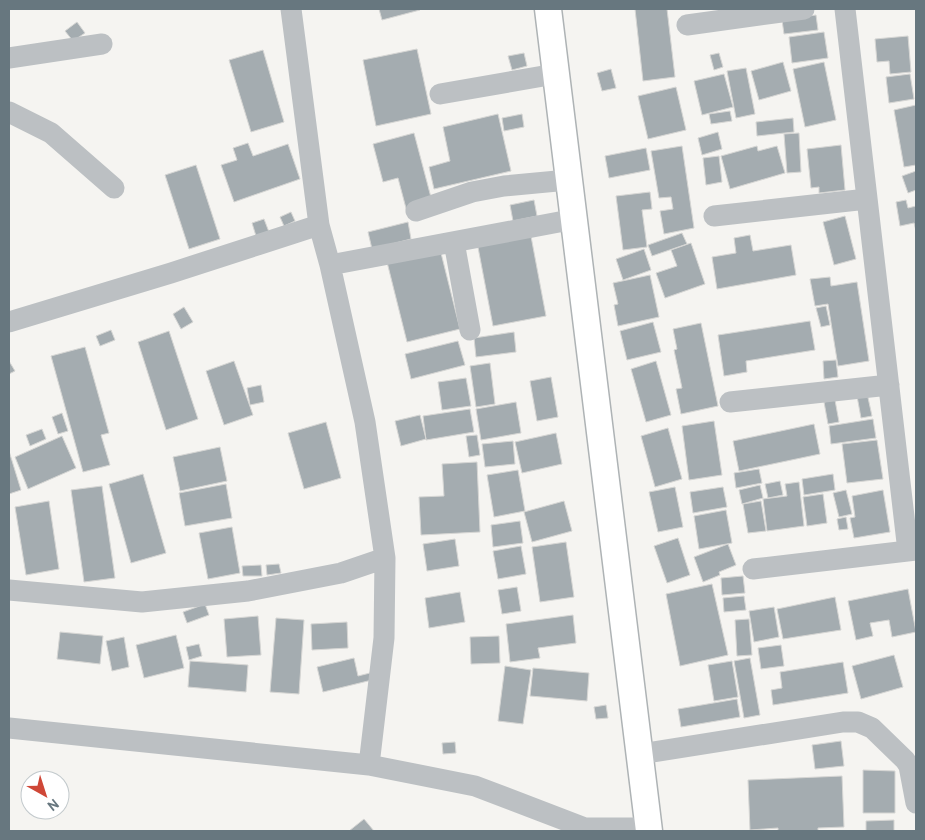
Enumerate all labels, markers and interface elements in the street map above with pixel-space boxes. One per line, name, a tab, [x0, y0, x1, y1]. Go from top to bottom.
north arrow	[20, 770, 70, 820]
text: N	[43, 794, 61, 814]

